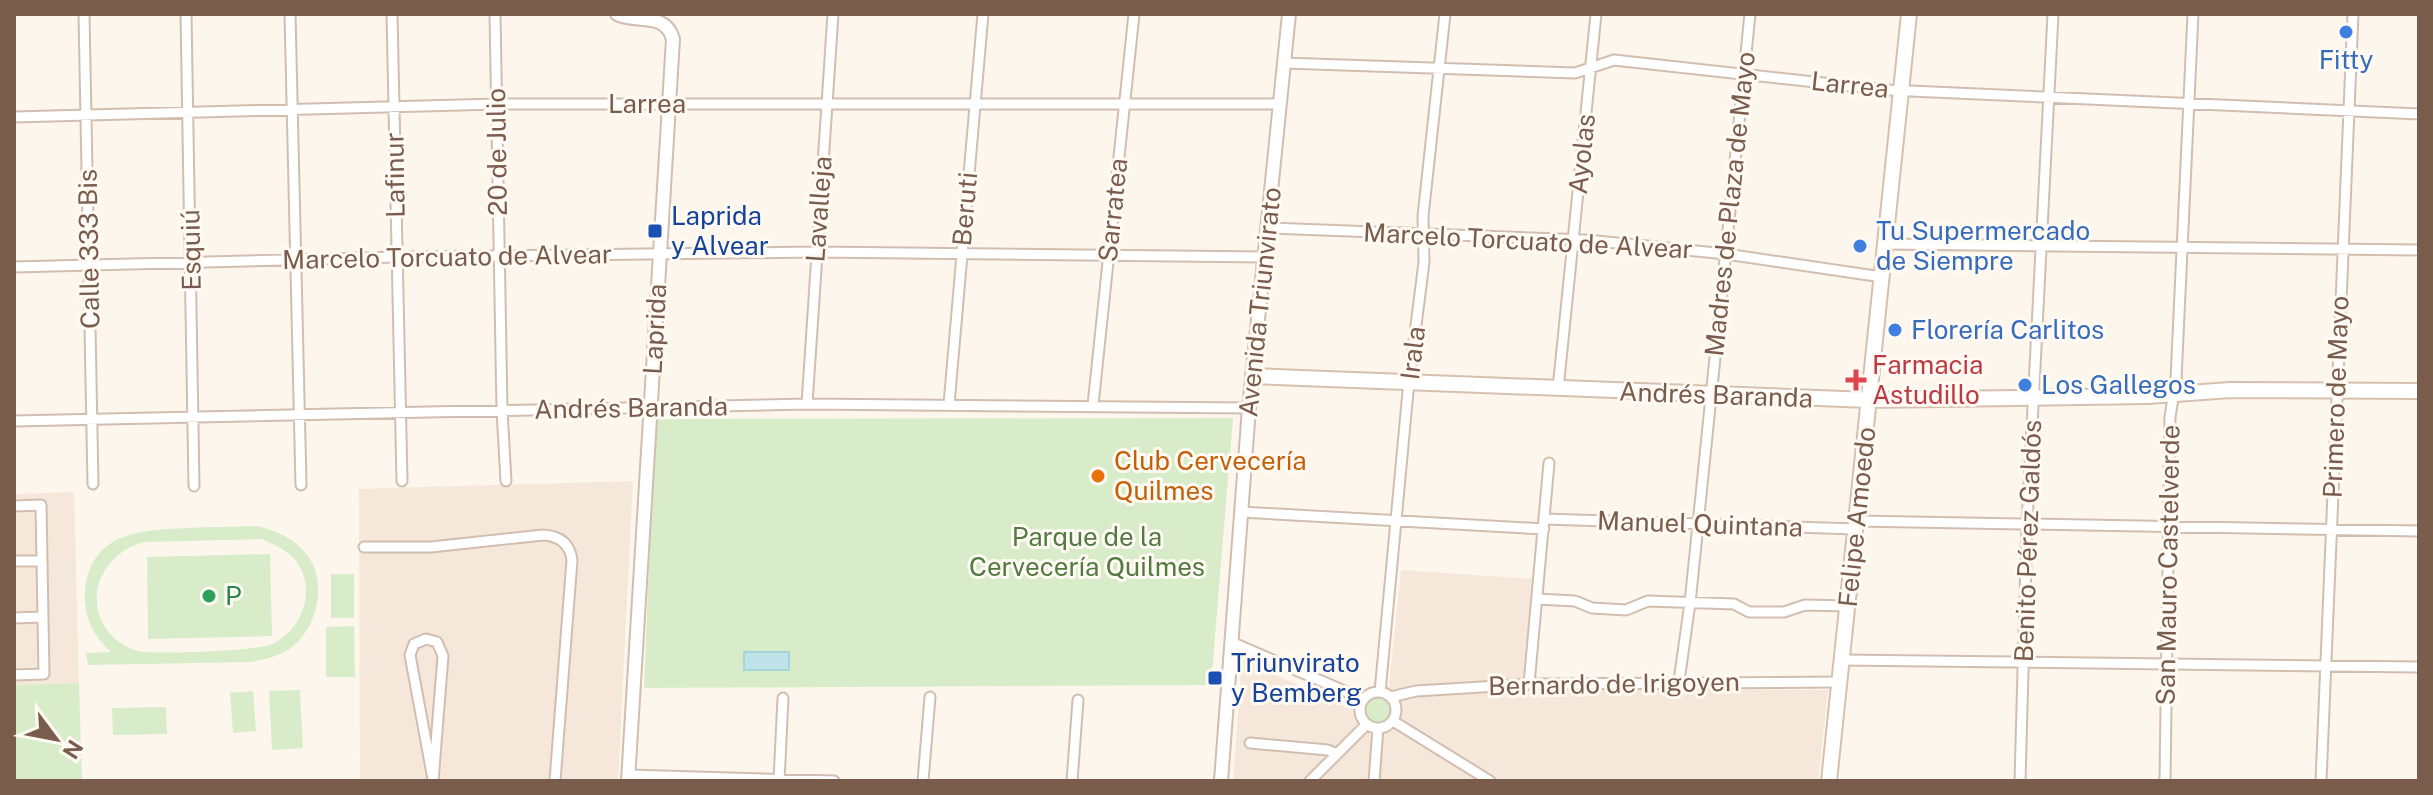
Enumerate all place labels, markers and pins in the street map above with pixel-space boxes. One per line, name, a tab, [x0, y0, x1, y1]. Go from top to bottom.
marker: Fitty	[2337, 23, 2355, 41]
place label: Fitty	[2319, 44, 2373, 75]
place label: Laprida y Alvear	[671, 200, 769, 261]
place label: Tu Supermercado de Siempre	[1876, 215, 2090, 276]
marker: Laprida y Alvear	[646, 222, 664, 240]
marker: Tu Supermercado de Siempre	[1851, 237, 1869, 255]
place label: Florería Carlitos	[1911, 314, 2104, 345]
marker: Florería Carlitos	[1886, 321, 1904, 339]
place label: Farmacia Astudillo	[1872, 349, 1983, 410]
place label: Los Gallegos	[2041, 369, 2196, 400]
marker: Farmacia Astudillo	[1847, 371, 1865, 389]
marker: Los Gallegos	[2016, 376, 2034, 394]
place label: Club Cervecería Quilmes	[1114, 445, 1307, 506]
marker: Club Cervecería Quilmes	[1089, 467, 1107, 485]
place label: P	[225, 580, 242, 611]
marker: P	[200, 587, 218, 605]
place label: Triunvirato y Bemberg	[1231, 647, 1362, 708]
marker: Triunvirato y Bemberg	[1206, 669, 1224, 687]

